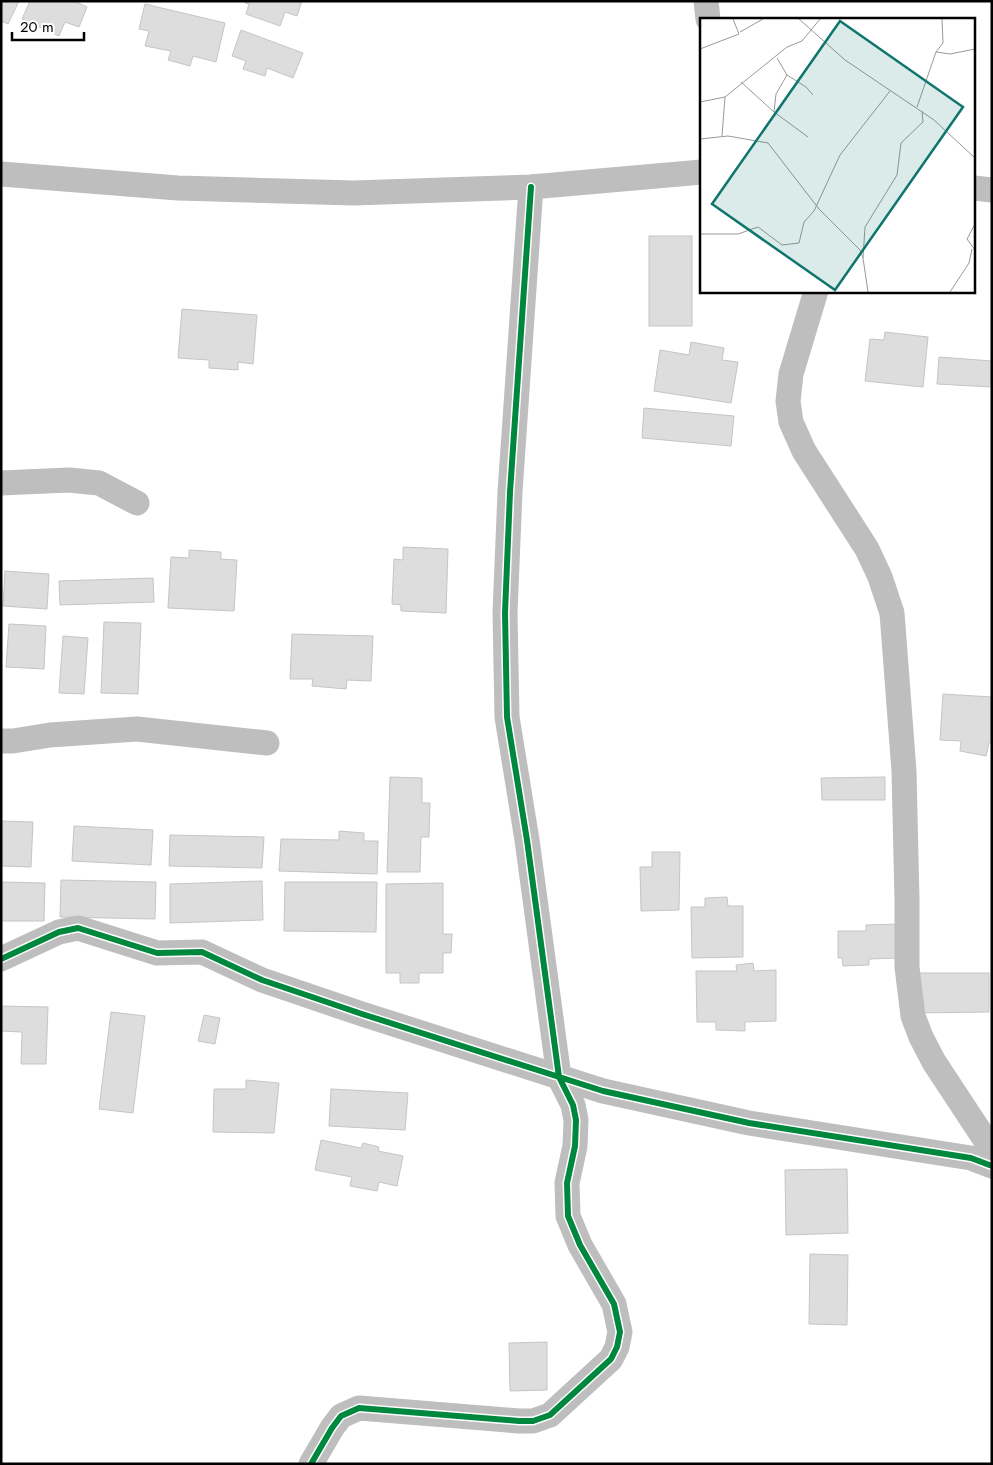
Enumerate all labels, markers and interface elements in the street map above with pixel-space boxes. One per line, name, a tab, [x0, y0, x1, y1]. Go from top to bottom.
scale bar	[12, 10, 85, 42]
text: 20 m	[20, 16, 54, 38]
inset map	[700, 18, 976, 292]

